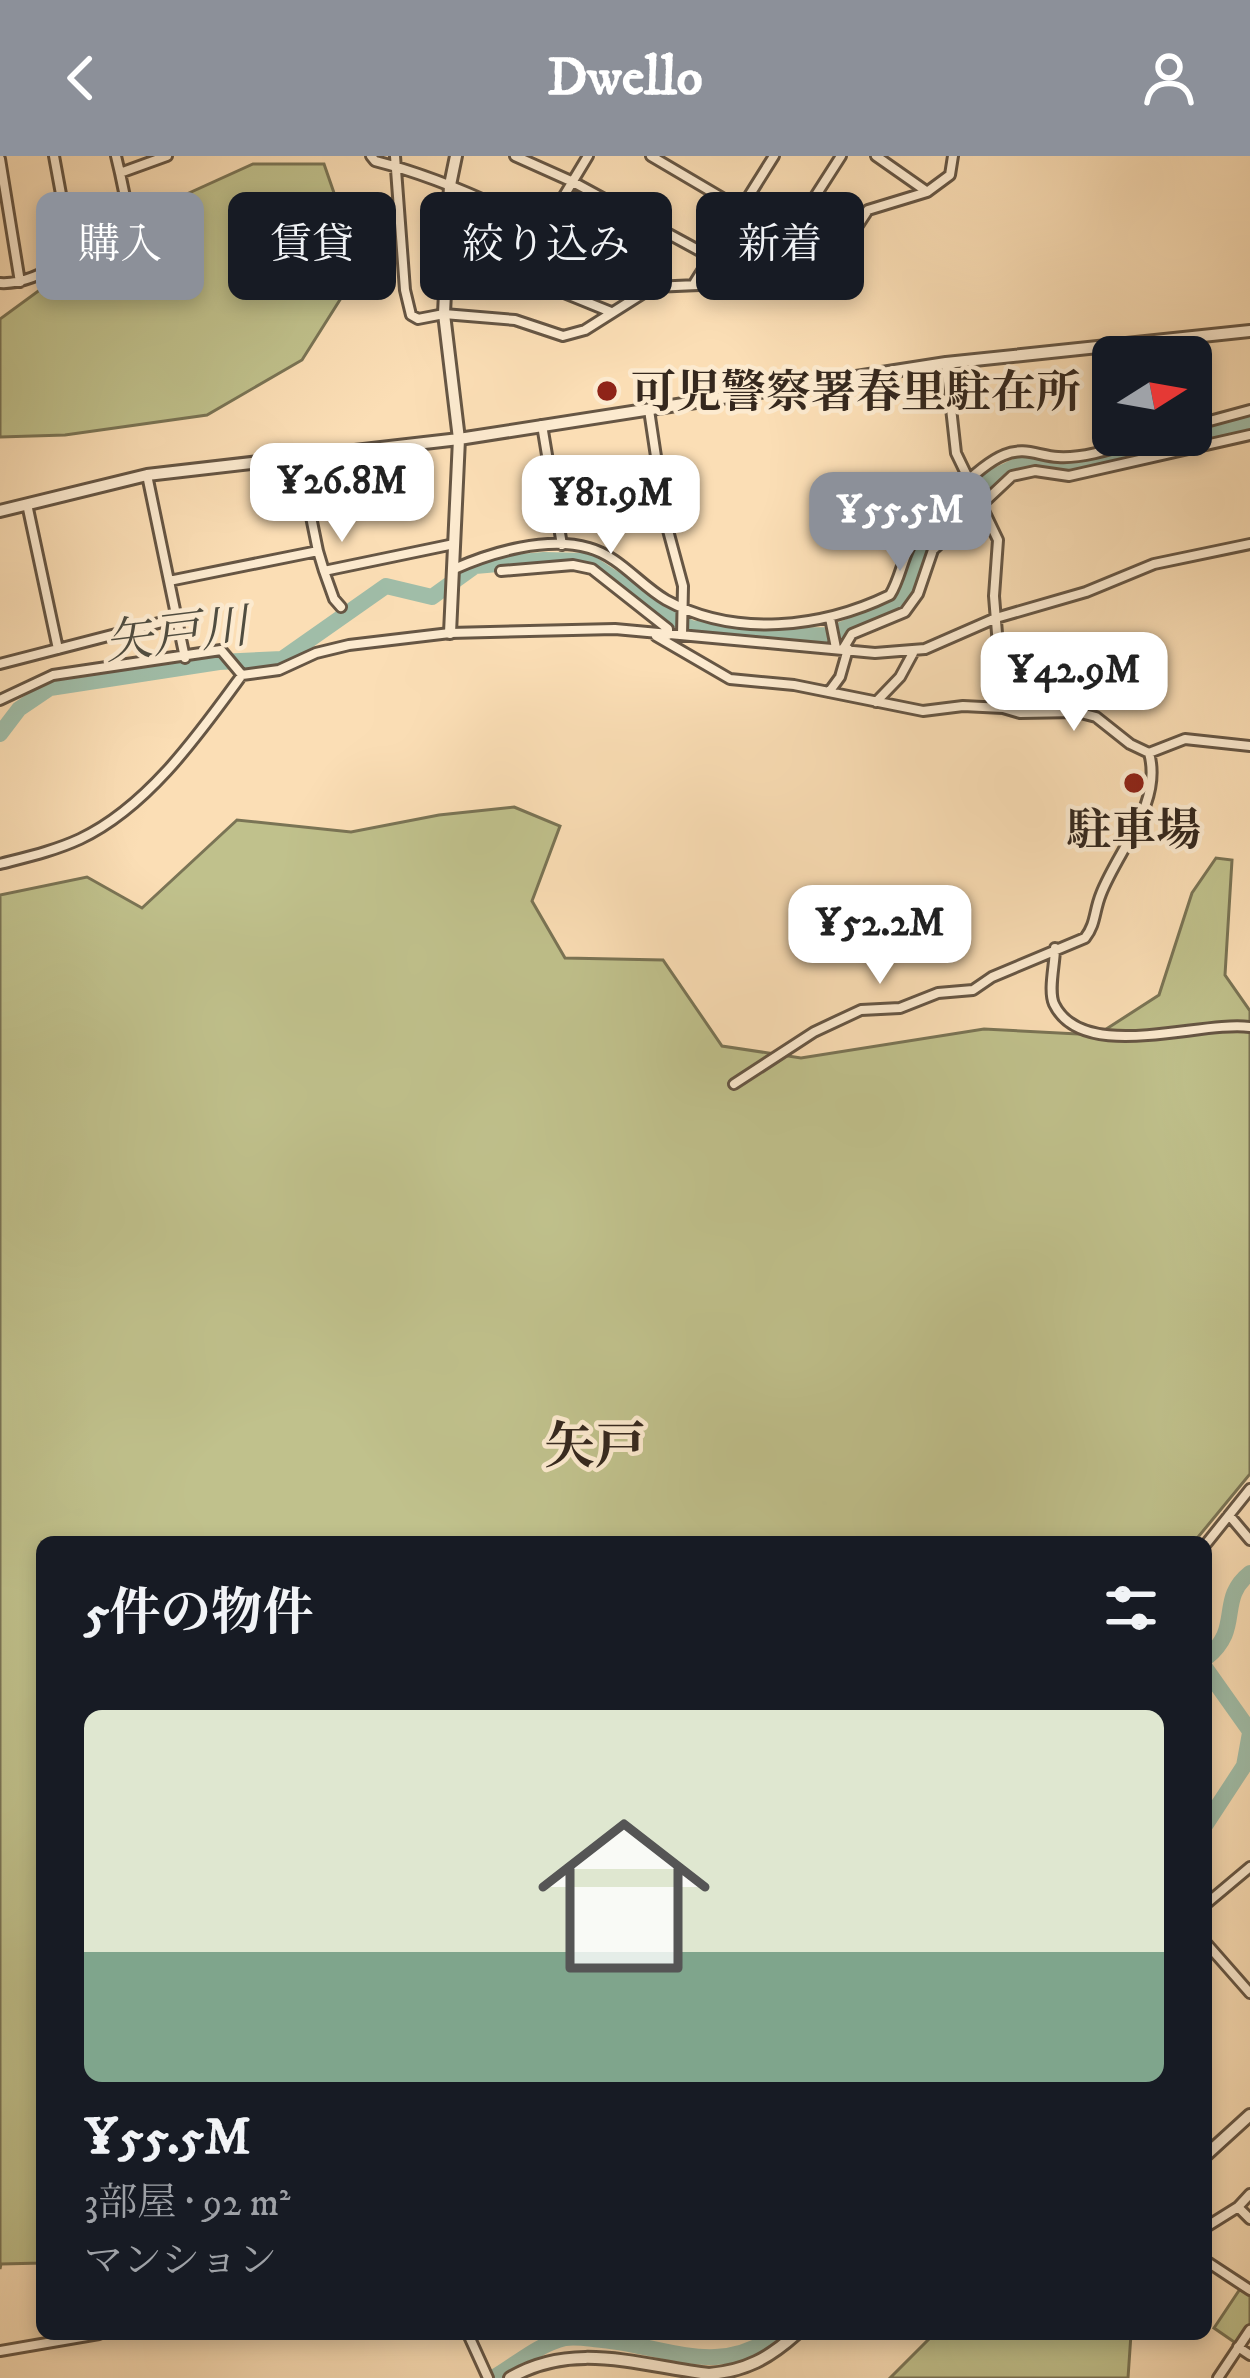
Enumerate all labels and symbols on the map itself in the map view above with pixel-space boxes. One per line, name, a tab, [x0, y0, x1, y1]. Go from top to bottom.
north arrow	[1092, 336, 1212, 456]
place label: 可児警察署春里駐在所	[631, 366, 1081, 422]
marker: 可児警察署春里駐在所	[594, 378, 620, 404]
pin: ¥26.8M	[244, 443, 440, 545]
pin: ¥81.9M	[513, 455, 709, 557]
pin: ¥55.5M	[802, 472, 998, 574]
water label: 矢戸川	[101, 597, 256, 675]
pin: ¥42.9M	[976, 632, 1172, 734]
marker: 駐車場	[1121, 770, 1147, 796]
place label: 駐車場	[1066, 804, 1202, 860]
pin: ¥52.2M	[782, 885, 978, 987]
district label: 矢戸	[544, 1416, 646, 1480]

